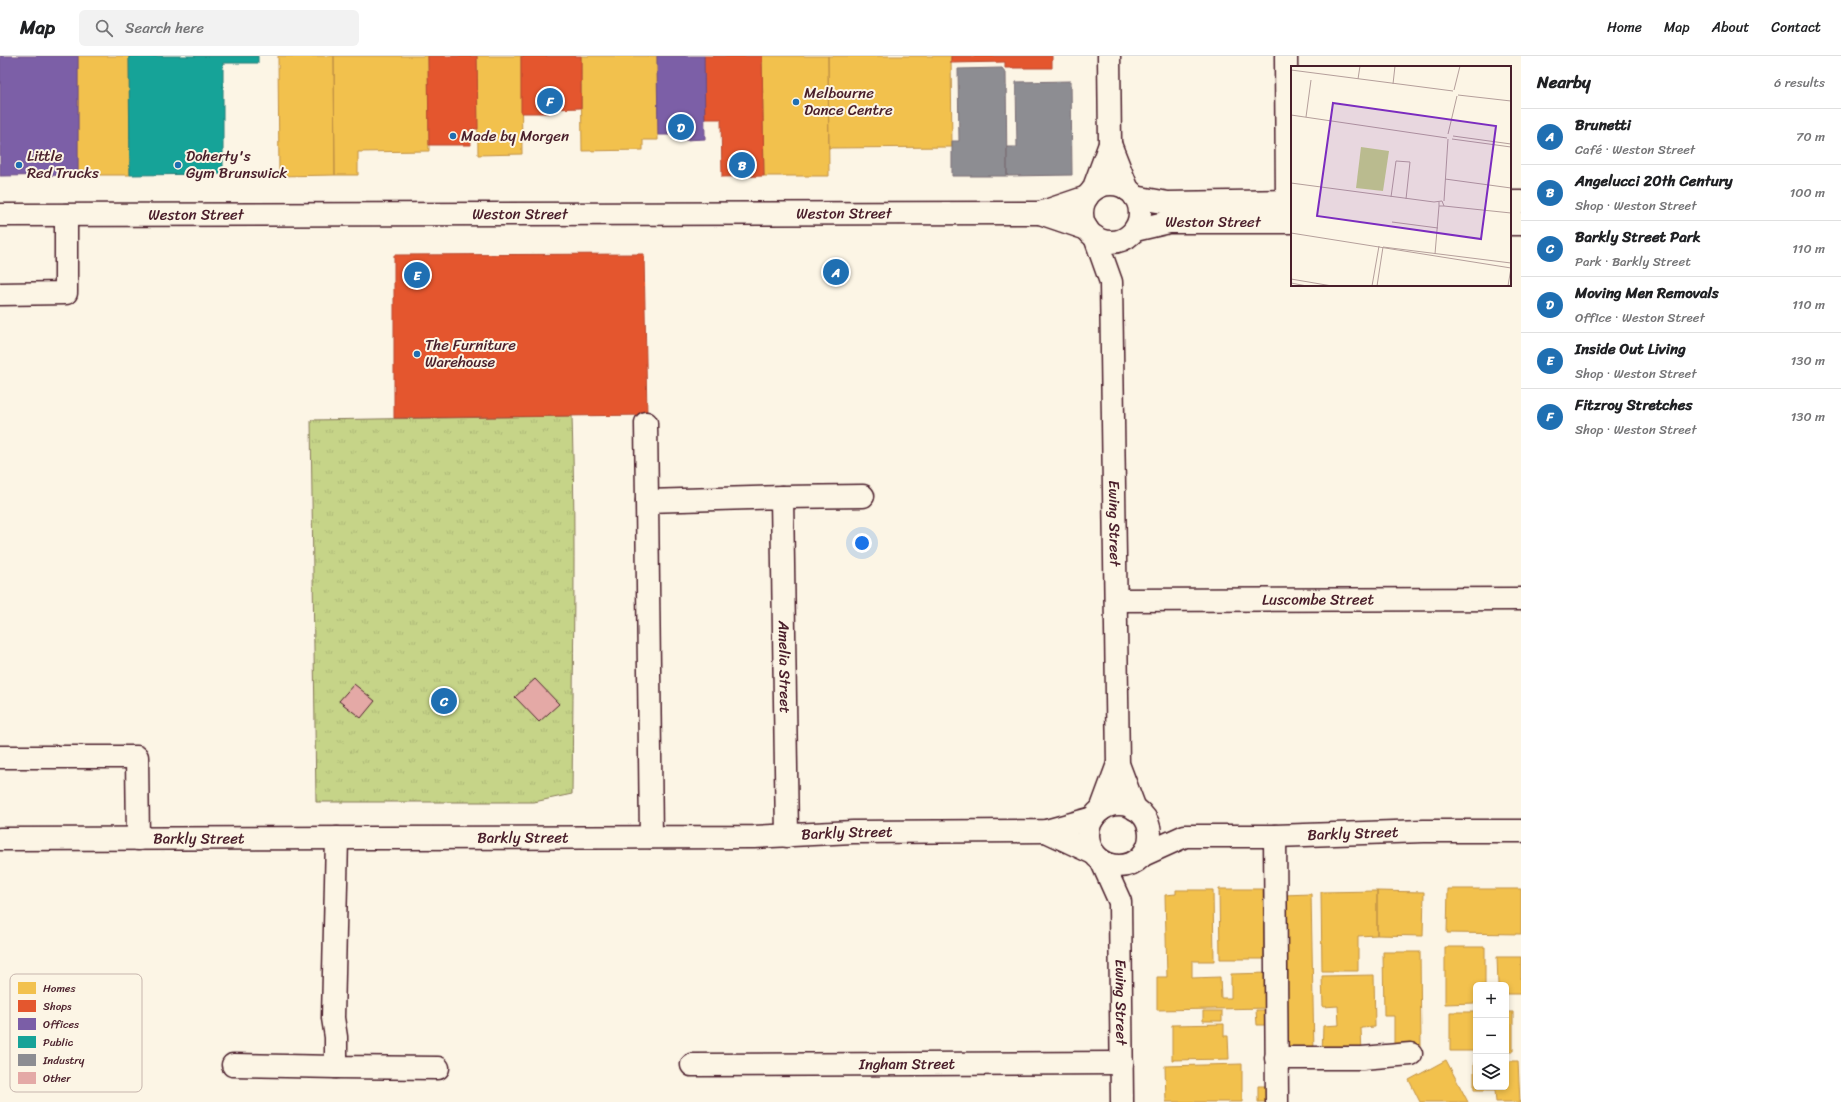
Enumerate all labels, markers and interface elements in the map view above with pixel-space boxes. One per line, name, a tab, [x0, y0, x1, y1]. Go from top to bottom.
search box	[79, 10, 359, 46]
text: Map	[20, 11, 55, 44]
text: Search here	[125, 15, 204, 41]
text: Home	[1607, 15, 1642, 40]
text: Map	[1664, 15, 1690, 40]
text: About	[1712, 15, 1749, 40]
text: Contact	[1771, 15, 1821, 40]
icon: search	[93, 17, 115, 39]
inset map	[1291, 66, 1511, 286]
text: Nearby	[1537, 67, 1591, 97]
text: 6 results	[1774, 71, 1825, 94]
place label: Melbourne Dance Centre	[804, 80, 893, 123]
pin: F	[537, 86, 563, 116]
marker: Melbourne Dance Centre	[791, 97, 801, 107]
pin: D	[668, 112, 694, 142]
text: Brunetti	[1575, 112, 1631, 138]
place label: Made by Morgen	[461, 123, 569, 149]
text: A	[1546, 125, 1554, 148]
text: 70 m	[1796, 125, 1825, 148]
marker: Made by Morgen	[448, 131, 458, 141]
text: Café · Weston Street	[1575, 138, 1695, 161]
place label: Little Red Trucks	[27, 143, 99, 186]
place label: Doherty's Gym Brunswick	[186, 143, 287, 186]
pin: B	[729, 150, 755, 180]
marker: Little Red Trucks	[14, 160, 24, 170]
marker: Doherty's Gym Brunswick	[173, 160, 183, 170]
text: Angelucci 20th Century	[1575, 168, 1733, 194]
text: B	[1546, 181, 1554, 204]
text: 100 m	[1790, 181, 1825, 204]
text: Shop · Weston Street	[1575, 194, 1696, 217]
street label: Weston Street	[796, 200, 893, 226]
street label: Weston Street	[472, 201, 569, 227]
street label: Weston Street	[148, 202, 245, 228]
street label: Weston Street	[1165, 209, 1262, 235]
text: Barkly Street Park	[1575, 224, 1701, 250]
text: C	[1546, 237, 1554, 260]
text: 110 m	[1792, 237, 1825, 260]
text: Park · Barkly Street	[1575, 250, 1691, 273]
pin: A	[823, 257, 849, 287]
pin: E	[404, 260, 430, 290]
text: Moving Men Removals	[1575, 280, 1719, 306]
text: D	[1546, 293, 1554, 316]
text: 110 m	[1792, 293, 1825, 316]
text: Office · Weston Street	[1575, 306, 1705, 329]
place label: The Furniture Warehouse	[425, 332, 516, 375]
text: Inside Out Living	[1575, 336, 1686, 362]
marker: The Furniture Warehouse	[412, 349, 422, 359]
text: E	[1546, 349, 1554, 372]
text: 130 m	[1791, 349, 1825, 372]
text: Shop · Weston Street	[1575, 362, 1696, 385]
text: Fitzroy Stretches	[1575, 392, 1692, 418]
text: F	[1546, 405, 1554, 428]
text: 130 m	[1791, 405, 1825, 428]
text: Shop · Weston Street	[1575, 418, 1696, 441]
street label: Ewing Street	[1101, 480, 1128, 567]
your location	[852, 533, 872, 553]
street label: Luscombe Street	[1262, 586, 1375, 613]
street label: Amelia Street	[771, 619, 798, 714]
pin: C	[431, 686, 457, 716]
street label: Barkly Street	[801, 819, 893, 848]
street label: Barkly Street	[1307, 819, 1399, 848]
street label: Barkly Street	[477, 824, 569, 851]
street label: Barkly Street	[153, 825, 245, 852]
street label: Ewing Street	[1108, 959, 1134, 1046]
legend	[10, 974, 142, 1092]
text: Homes	[43, 979, 76, 998]
map controls	[1473, 982, 1509, 1090]
button: +	[1473, 982, 1509, 1018]
text: Shops	[43, 997, 72, 1016]
text: Offices	[43, 1015, 80, 1034]
button: −	[1473, 1018, 1509, 1054]
text: Public	[43, 1033, 74, 1052]
text: Industry	[42, 1051, 85, 1070]
street label: Ingham Street	[858, 1051, 956, 1077]
button: layers	[1473, 1054, 1509, 1090]
text: Other	[43, 1069, 71, 1088]

